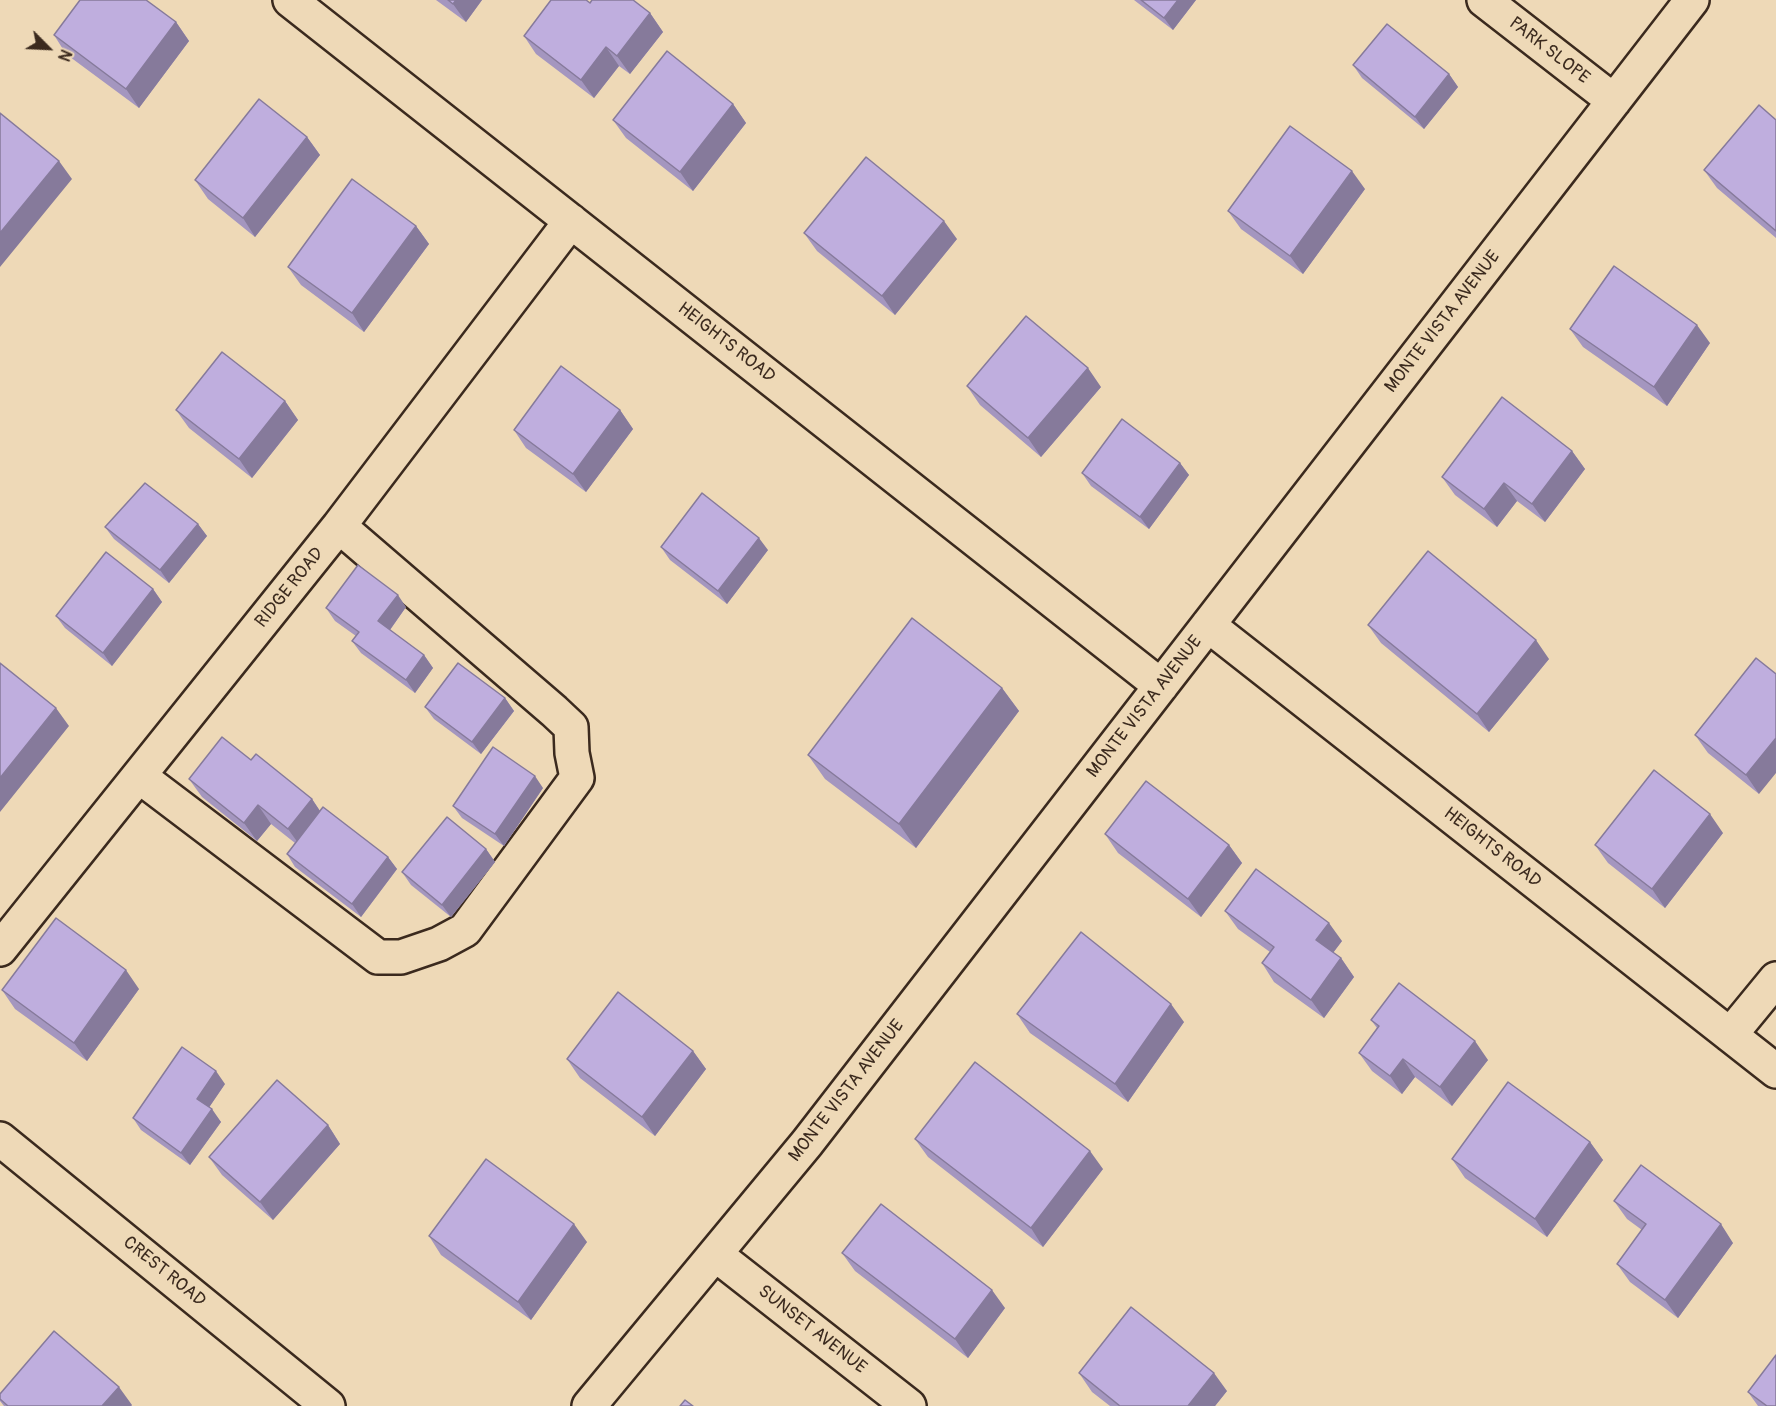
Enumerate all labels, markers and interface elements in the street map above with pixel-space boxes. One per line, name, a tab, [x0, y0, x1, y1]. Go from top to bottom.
street label: PARK SLOPE	[1504, 13, 1594, 89]
north arrow	[18, 18, 78, 78]
text: N	[53, 46, 76, 64]
street label: MONTE VISTA AVENUE	[1381, 247, 1505, 397]
street label: HEIGHTS ROAD	[673, 298, 779, 388]
street label: RIDGE ROAD	[251, 544, 329, 632]
street label: MONTE VISTA AVENUE	[1083, 632, 1207, 782]
street label: HEIGHTS ROAD	[1439, 803, 1545, 893]
street label: MONTE VISTA AVENUE	[785, 1016, 909, 1166]
street label: CREST ROAD	[118, 1232, 210, 1312]
street label: SUNSET AVENUE	[753, 1281, 871, 1379]

